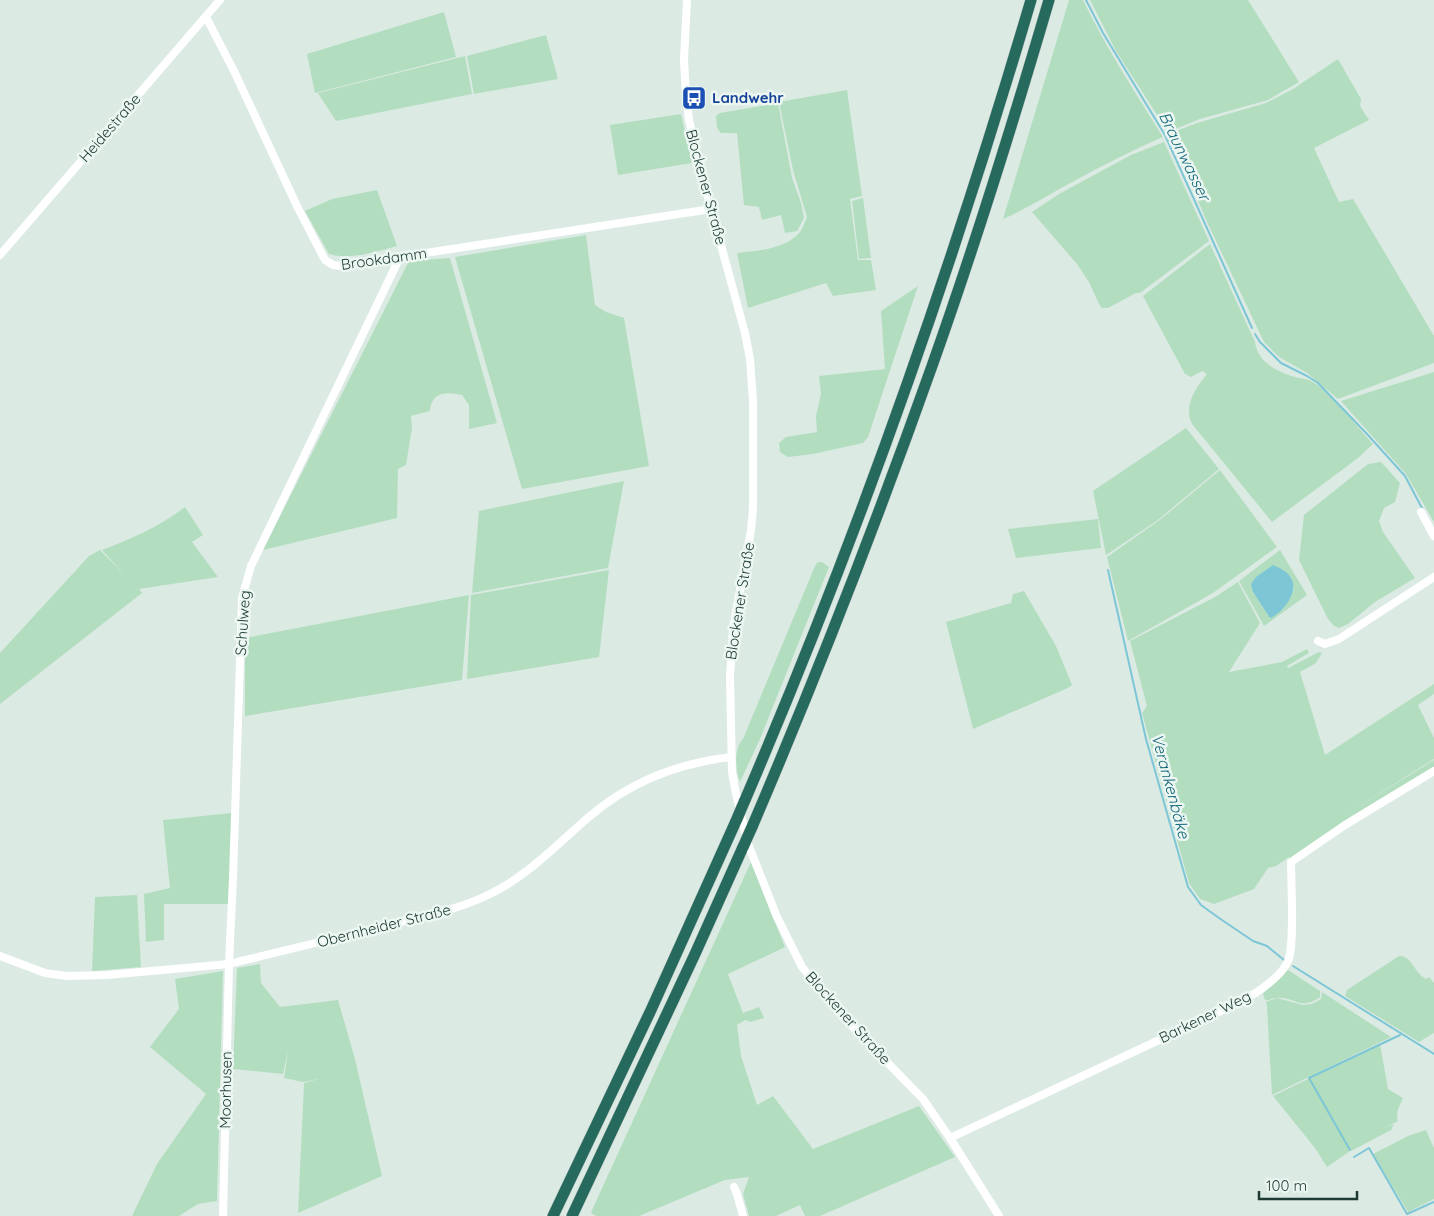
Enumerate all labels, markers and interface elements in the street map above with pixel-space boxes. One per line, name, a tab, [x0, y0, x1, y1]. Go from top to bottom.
bus stop icon: Landwehr	[681, 85, 707, 111]
place label: Landwehr	[712, 88, 784, 107]
street label: Heidestraße	[75, 90, 144, 166]
water label: Braunwasser	[1155, 108, 1216, 205]
street label: Blockener Straße	[682, 127, 731, 247]
street label: Brookdamm	[340, 243, 428, 274]
street label: Blockener Straße	[721, 541, 758, 661]
street label: Schulweg	[231, 590, 254, 656]
water label: Verankenbäke	[1147, 732, 1195, 841]
street label: Obernheider Straße	[315, 900, 453, 951]
street label: Blockener Straße	[802, 967, 895, 1068]
street label: Barkener Weg	[1156, 986, 1254, 1047]
street label: Moorhusen	[215, 1051, 236, 1129]
scale bar	[1259, 1168, 1356, 1200]
text: 100 m	[1266, 1176, 1307, 1195]

